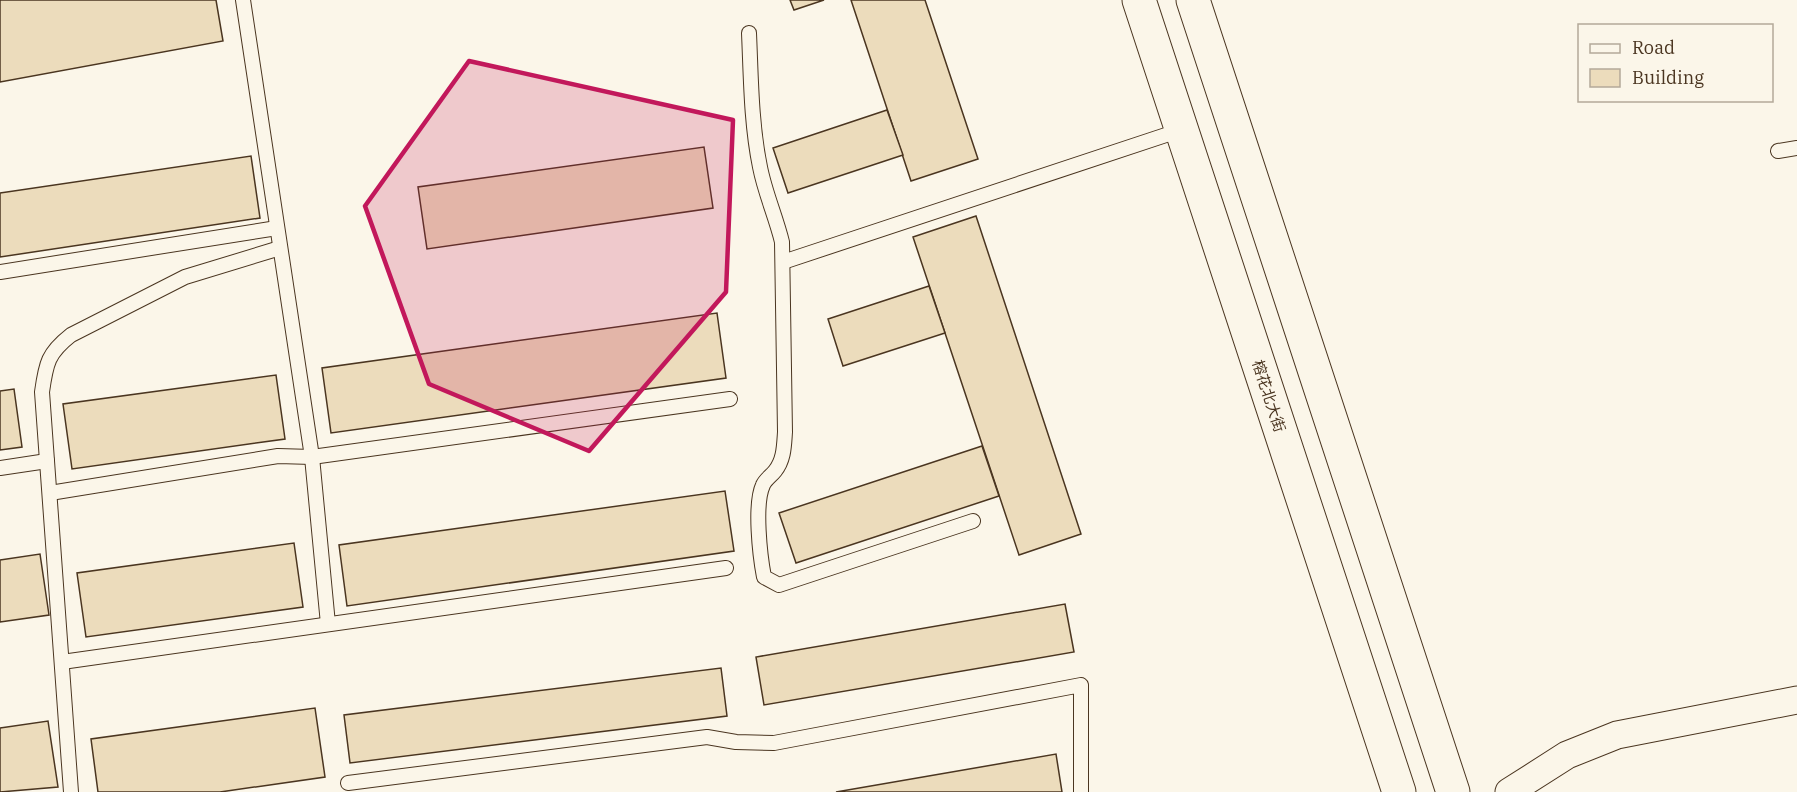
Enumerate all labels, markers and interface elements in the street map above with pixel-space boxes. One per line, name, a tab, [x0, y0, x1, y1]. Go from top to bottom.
legend	[1578, 24, 1773, 102]
text: Road	[1632, 36, 1675, 59]
text: Building	[1632, 66, 1704, 89]
street label: 榕花北大街	[1248, 357, 1290, 435]

